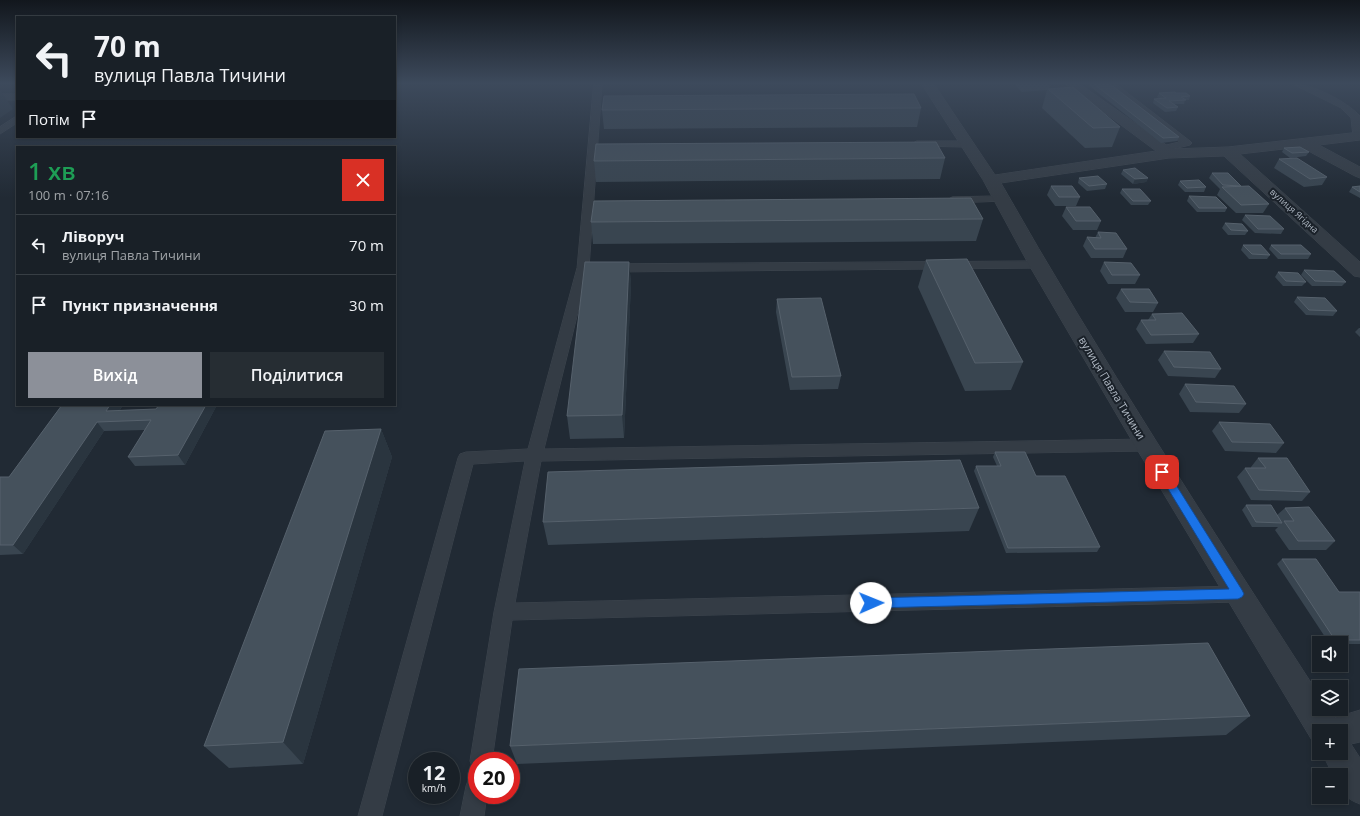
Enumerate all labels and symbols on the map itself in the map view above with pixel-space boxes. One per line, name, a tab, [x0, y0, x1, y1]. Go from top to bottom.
street label: вулиця Ягідна	[1267, 185, 1321, 236]
street label: вулиця Павла Тичини	[1076, 334, 1149, 442]
pin	[1145, 455, 1179, 489]
position arrow	[850, 582, 892, 624]
speed limit sign: 20	[468, 752, 520, 804]

